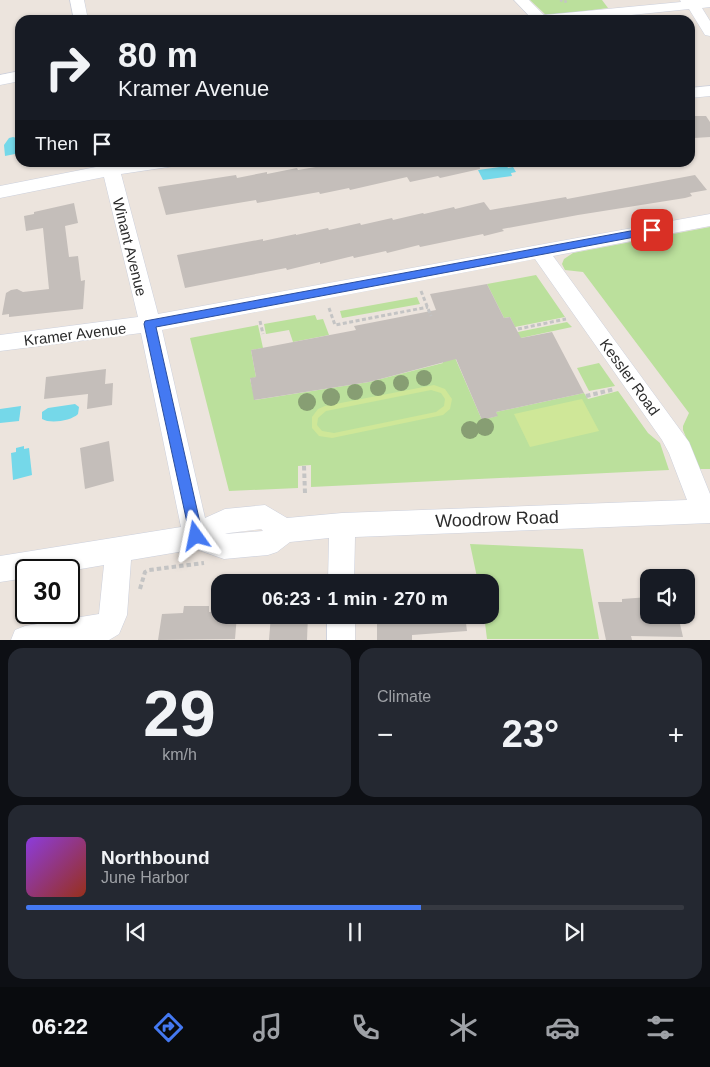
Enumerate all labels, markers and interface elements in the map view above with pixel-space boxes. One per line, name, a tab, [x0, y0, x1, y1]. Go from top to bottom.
icon: right	[35, 35, 100, 100]
text: 80 m	[118, 35, 198, 74]
text: Kramer Avenue	[118, 76, 269, 101]
icon: arrive	[88, 130, 116, 158]
text: Then	[35, 133, 78, 154]
street label: Winant Avenue	[110, 196, 150, 298]
pin	[631, 209, 673, 251]
icon: arrive	[638, 216, 666, 244]
street label: Kramer Avenue	[23, 319, 127, 349]
street label: Kessler Road	[597, 336, 663, 418]
street label: Woodrow Road	[435, 507, 559, 531]
position arrow	[169, 509, 221, 561]
speed limit sign: 30	[15, 559, 80, 624]
map controls	[640, 569, 695, 624]
button: sound	[640, 569, 695, 624]
text: 06:23 · 1 min · 270 m	[262, 588, 448, 609]
text: 29	[143, 677, 216, 750]
text: Climate	[377, 688, 431, 705]
text: 23°	[502, 713, 559, 755]
text: −	[377, 719, 393, 750]
text: +	[668, 719, 684, 750]
text: km/h	[162, 746, 197, 763]
text: Northbound	[101, 847, 210, 868]
text: June Harbor	[101, 869, 189, 886]
icon: previous	[122, 918, 150, 946]
icon: pause	[341, 918, 369, 946]
icon: next	[560, 918, 588, 946]
icon: directions	[151, 1010, 186, 1045]
icon: music	[250, 1010, 285, 1045]
icon: phone	[348, 1010, 383, 1045]
icon: climate	[446, 1010, 481, 1045]
icon: car	[545, 1010, 580, 1045]
icon: filters	[643, 1010, 678, 1045]
text: 06:22	[32, 1014, 88, 1039]

